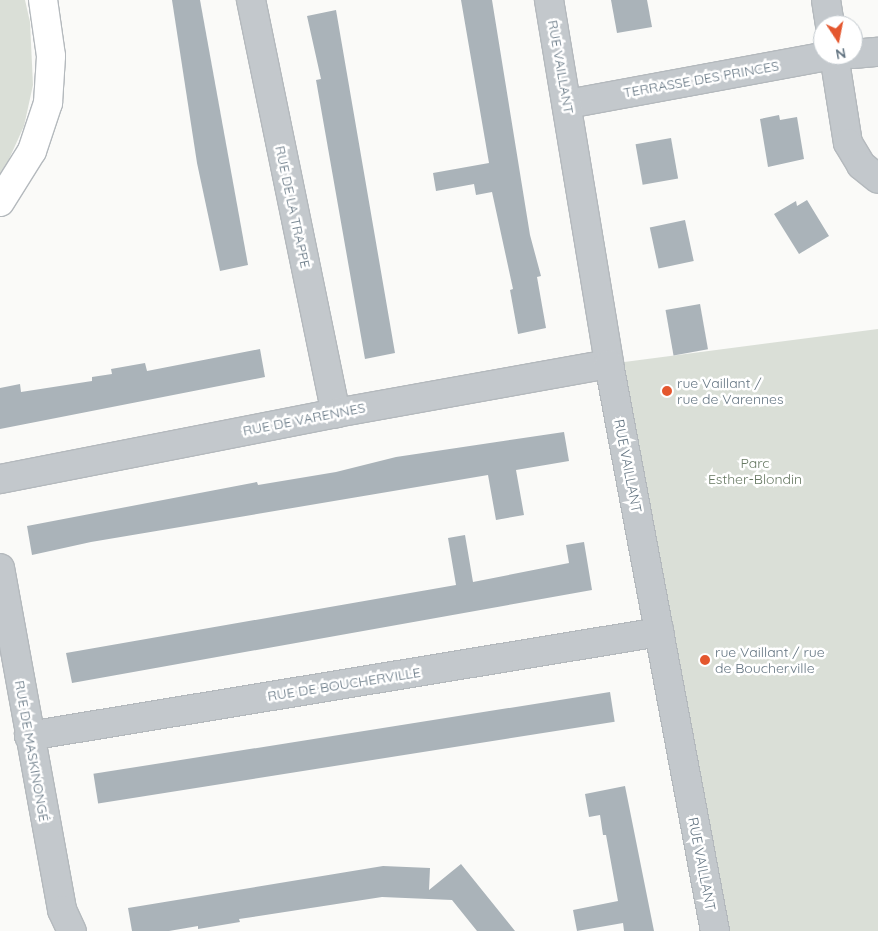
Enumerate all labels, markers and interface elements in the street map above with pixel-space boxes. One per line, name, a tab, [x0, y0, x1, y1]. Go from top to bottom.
north arrow	[813, 15, 863, 65]
street label: RUE VAILLANT	[544, 19, 578, 115]
text: N	[834, 44, 847, 64]
street label: TERRASSE DES PRINCES	[622, 57, 780, 101]
street label: RUE DE LA TRAPPE	[272, 144, 314, 270]
place label: rue Vaillant / rue de Varennes	[677, 375, 784, 408]
marker: rue Vaillant / rue de Varennes	[661, 385, 673, 397]
street label: RUE DE VARENNES	[241, 399, 367, 439]
street label: RUE VAILLANT	[611, 418, 645, 514]
park label: Parc Esther-Blondin	[708, 455, 802, 488]
place label: rue Vaillant / rue de Boucherville	[715, 644, 825, 676]
marker: rue Vaillant / rue de Boucherville	[699, 654, 711, 666]
street label: RUE DE BOUCHERVILLE	[266, 664, 422, 704]
street label: RUE DE MASKINONGÉ	[11, 679, 53, 823]
street label: RUE VAILLANT	[685, 816, 719, 912]

